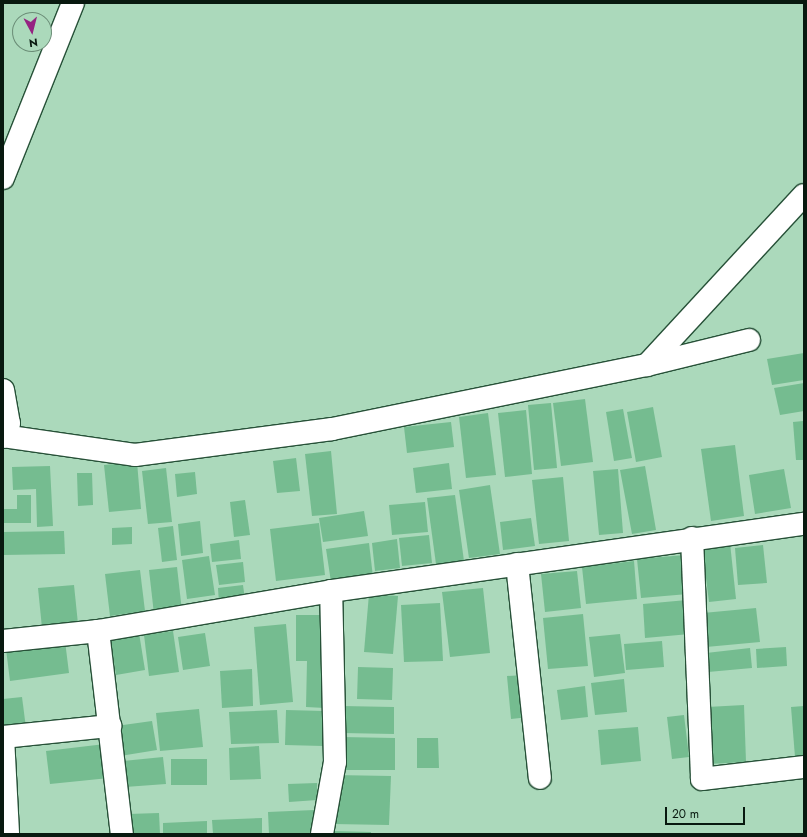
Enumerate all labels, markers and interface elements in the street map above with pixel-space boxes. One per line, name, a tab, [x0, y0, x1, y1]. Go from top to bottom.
north arrow	[12, 12, 52, 52]
text: N	[28, 34, 39, 51]
scale bar	[667, 799, 747, 825]
text: 20 m	[672, 805, 699, 823]

